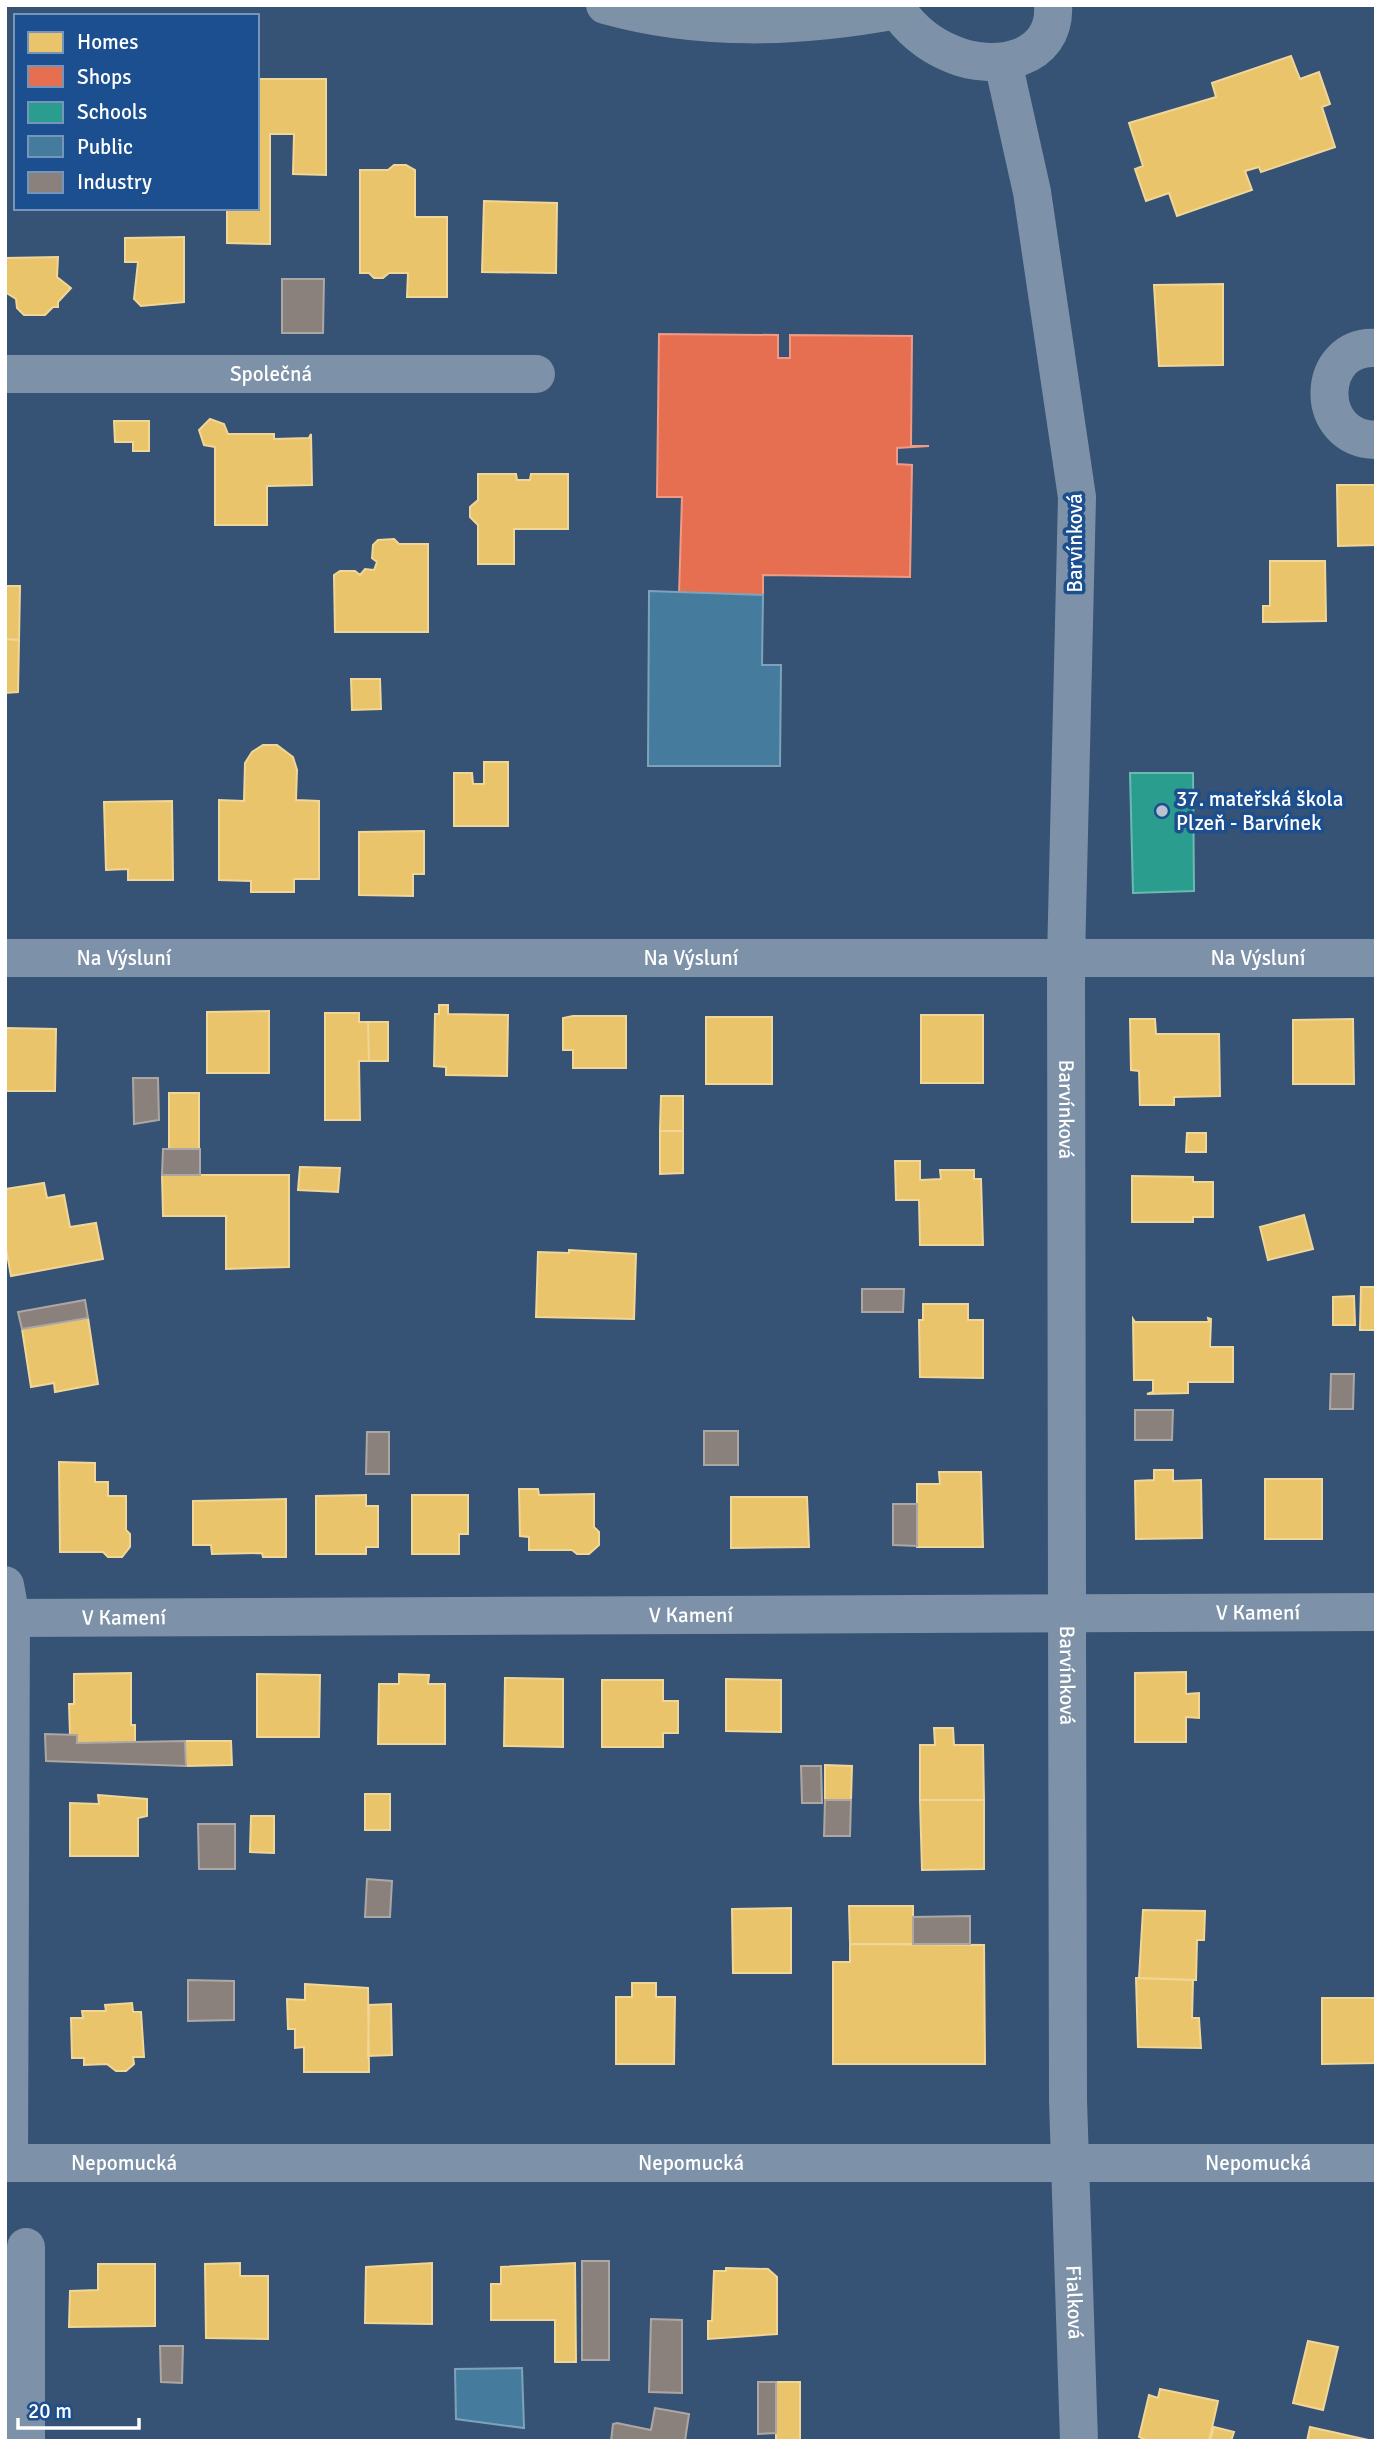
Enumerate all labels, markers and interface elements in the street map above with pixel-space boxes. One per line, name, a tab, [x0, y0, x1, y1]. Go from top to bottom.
legend	[14, 14, 259, 210]
text: Homes	[77, 29, 139, 55]
text: Shops	[77, 64, 131, 90]
text: Schools	[77, 99, 147, 125]
text: Public	[77, 134, 133, 160]
text: Industry	[77, 169, 152, 195]
street label: Společná	[230, 361, 312, 387]
street label: Barvínková	[1062, 493, 1088, 593]
place label: 37. mateřská škola Plzeň - Barvínek	[1176, 786, 1343, 836]
marker: 37. mateřská škola Plzeň - Barvínek	[1154, 803, 1170, 819]
street label: Na Výsluní	[77, 945, 172, 971]
street label: Na Výsluní	[644, 945, 739, 971]
street label: Na Výsluní	[1211, 945, 1306, 971]
street label: Barvínková	[1053, 1060, 1079, 1159]
street label: V Kamení	[1216, 1599, 1301, 1626]
street label: V Kamení	[649, 1602, 734, 1628]
street label: V Kamení	[82, 1604, 167, 1631]
street label: Barvínková	[1054, 1626, 1080, 1725]
street label: Nepomucká	[71, 2150, 177, 2176]
street label: Nepomucká	[638, 2150, 744, 2176]
street label: Nepomucká	[1205, 2150, 1311, 2176]
street label: Fialková	[1060, 2265, 1089, 2340]
scale bar	[18, 2386, 138, 2430]
text: 20 m	[28, 2398, 72, 2424]

